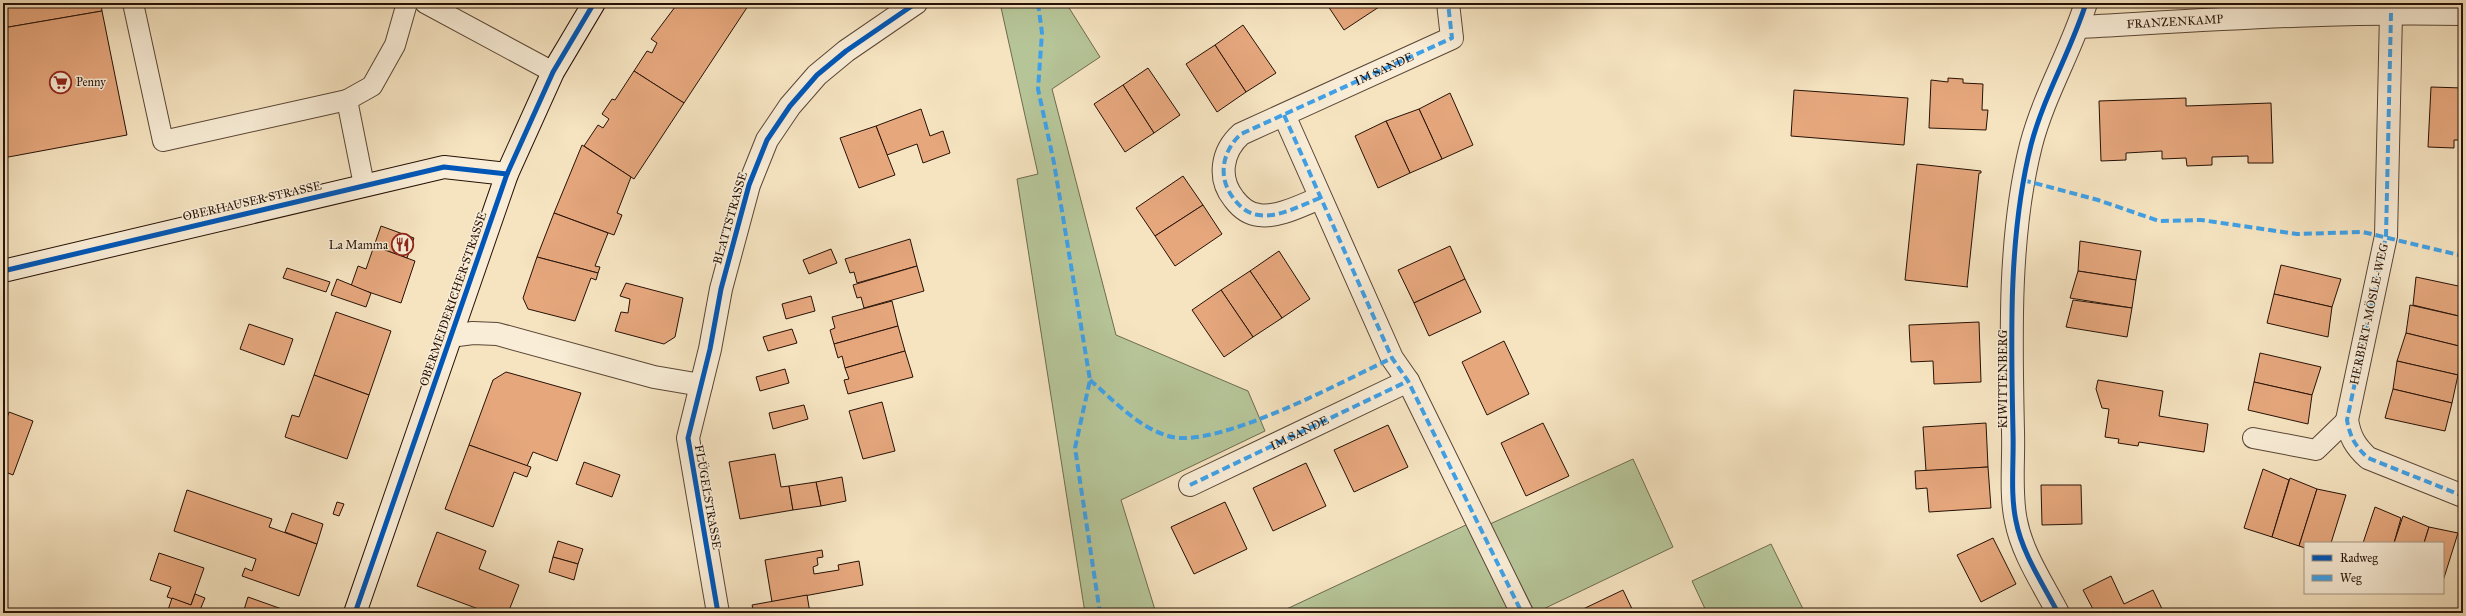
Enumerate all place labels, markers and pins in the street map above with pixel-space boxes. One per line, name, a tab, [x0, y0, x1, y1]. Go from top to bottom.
supermarket icon: Penny	[47, 69, 73, 95]
place label: Penny	[76, 75, 106, 89]
restaurant icon: La Mamma	[390, 232, 416, 258]
place label: La Mamma	[329, 238, 389, 252]

